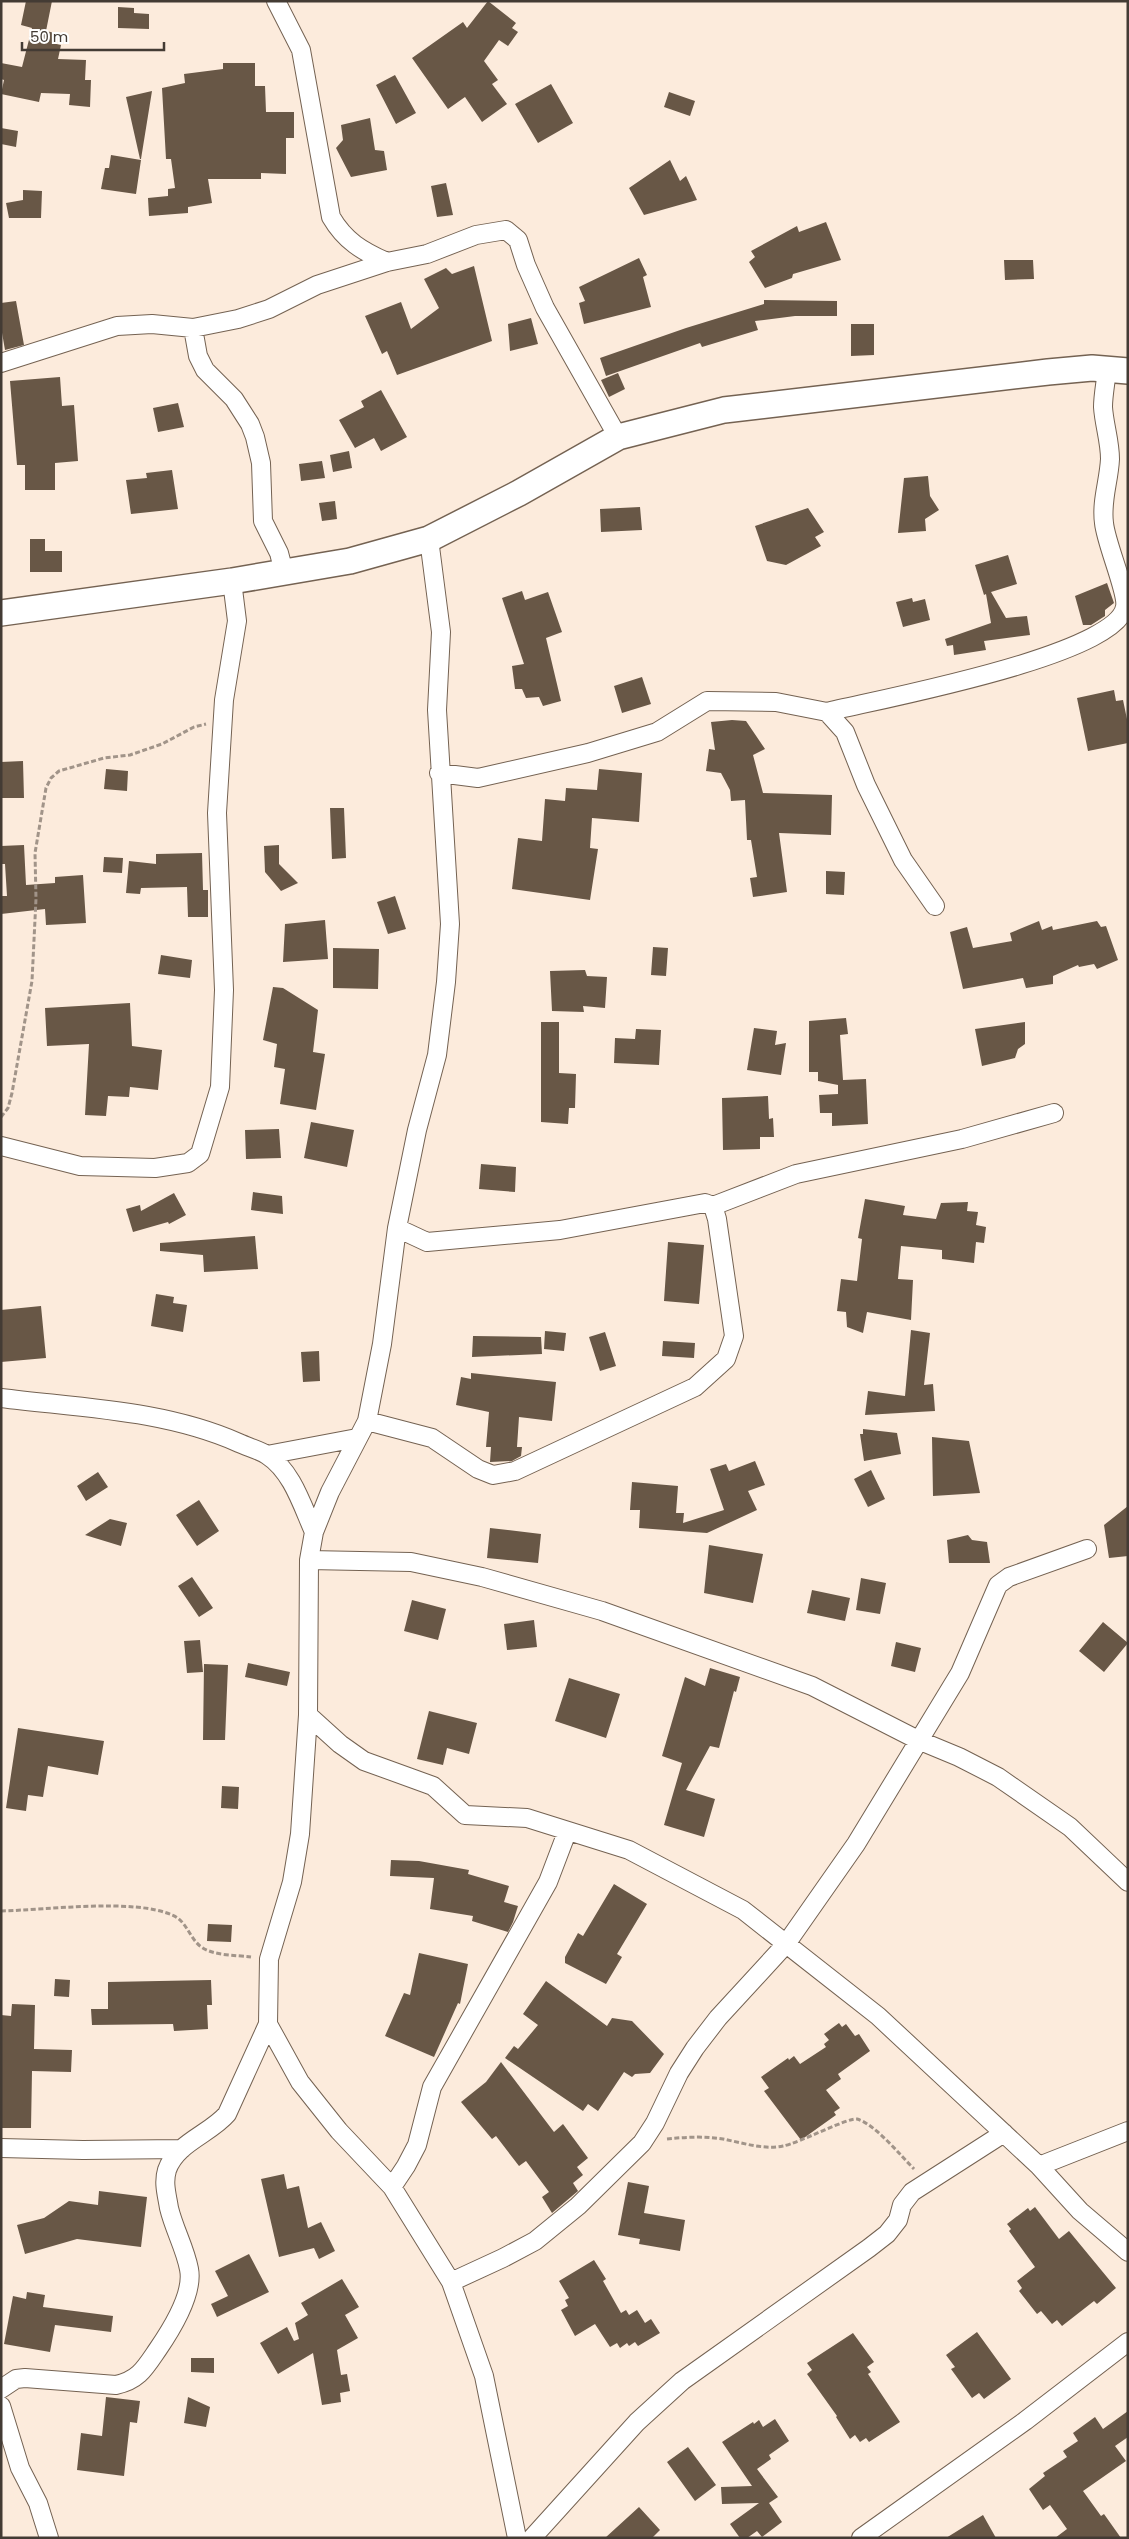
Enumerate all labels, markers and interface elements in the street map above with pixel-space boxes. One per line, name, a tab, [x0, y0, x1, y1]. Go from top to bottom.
scale bar	[22, 20, 165, 52]
text: 50 m	[30, 26, 68, 47]

